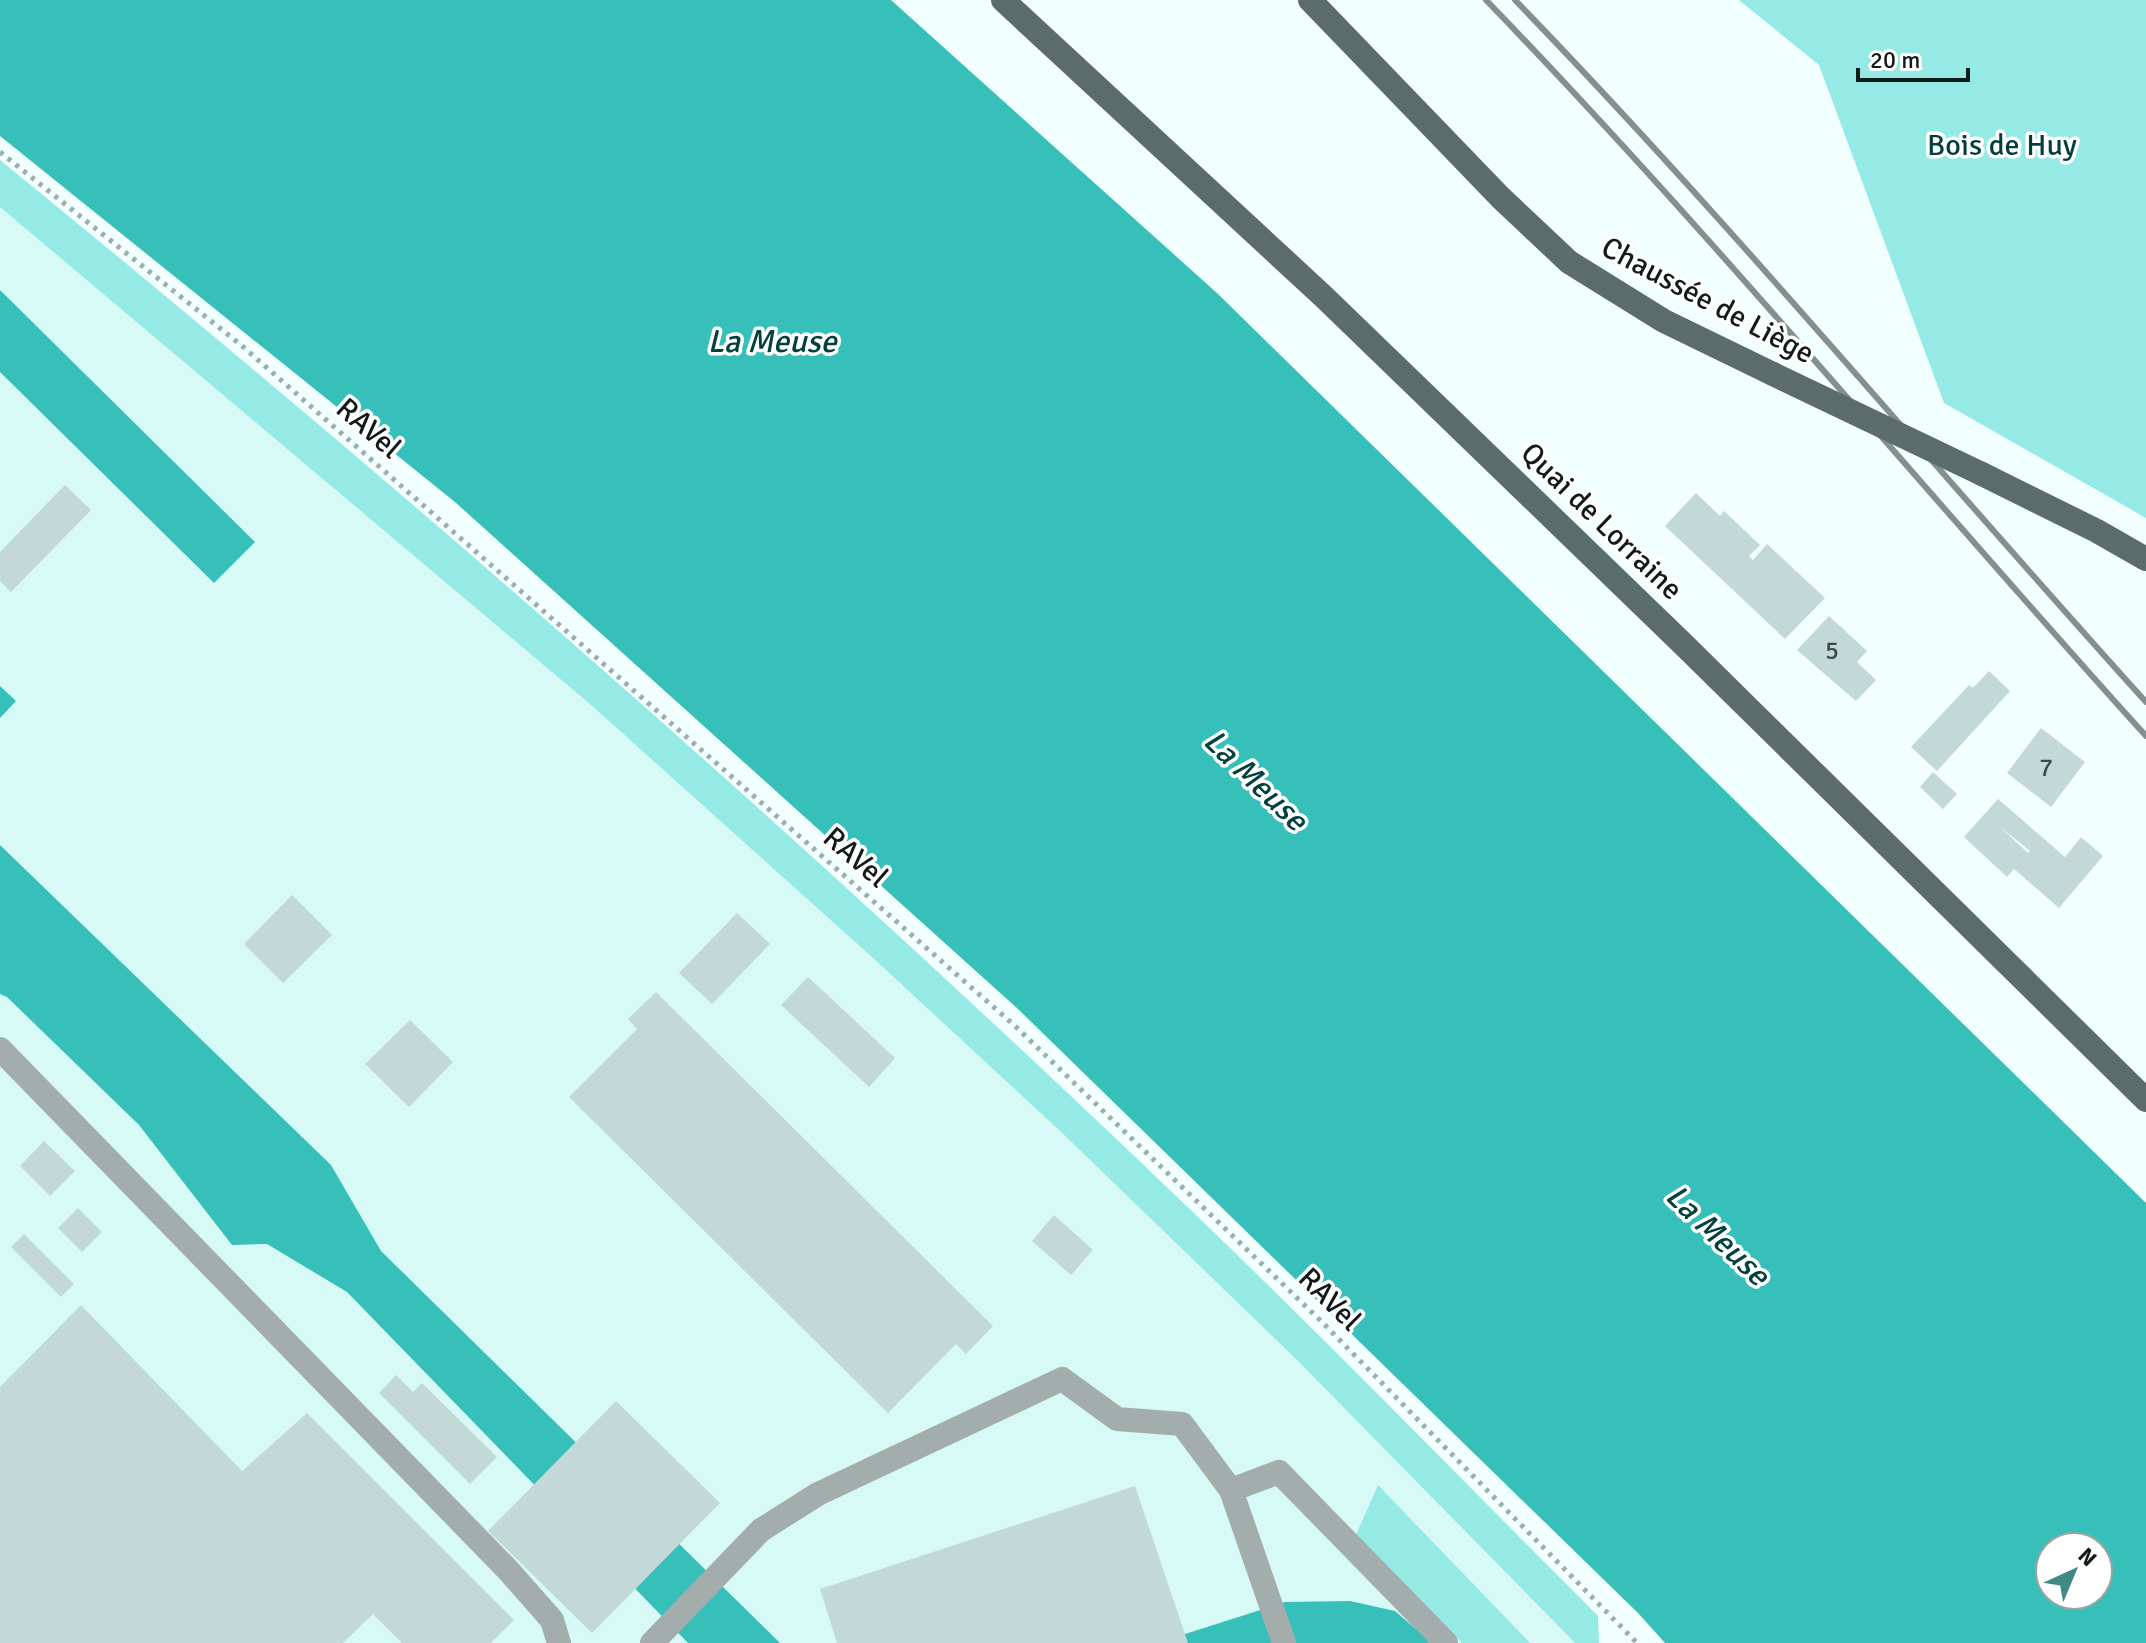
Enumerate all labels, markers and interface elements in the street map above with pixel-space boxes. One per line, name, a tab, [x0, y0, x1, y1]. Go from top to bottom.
scale bar	[1858, 32, 1968, 82]
text: 20 m	[1870, 45, 1920, 75]
park label: Bois de Huy	[1927, 127, 2077, 164]
street label: Chaussée de Liège	[1595, 229, 1820, 372]
water label: La Meuse	[707, 322, 838, 361]
street label: RAVel	[328, 390, 409, 467]
street label: Quai de Lorraine	[1513, 435, 1690, 608]
house number: 5	[1825, 635, 1839, 667]
water label: La Meuse	[1196, 722, 1317, 841]
house number: 7	[2039, 752, 2053, 784]
street label: RAVel	[815, 819, 896, 896]
water label: La Meuse	[1658, 1177, 1779, 1296]
street label: RAVel	[1290, 1260, 1369, 1339]
north arrow	[2034, 1531, 2114, 1611]
text: N	[2073, 1542, 2102, 1572]

